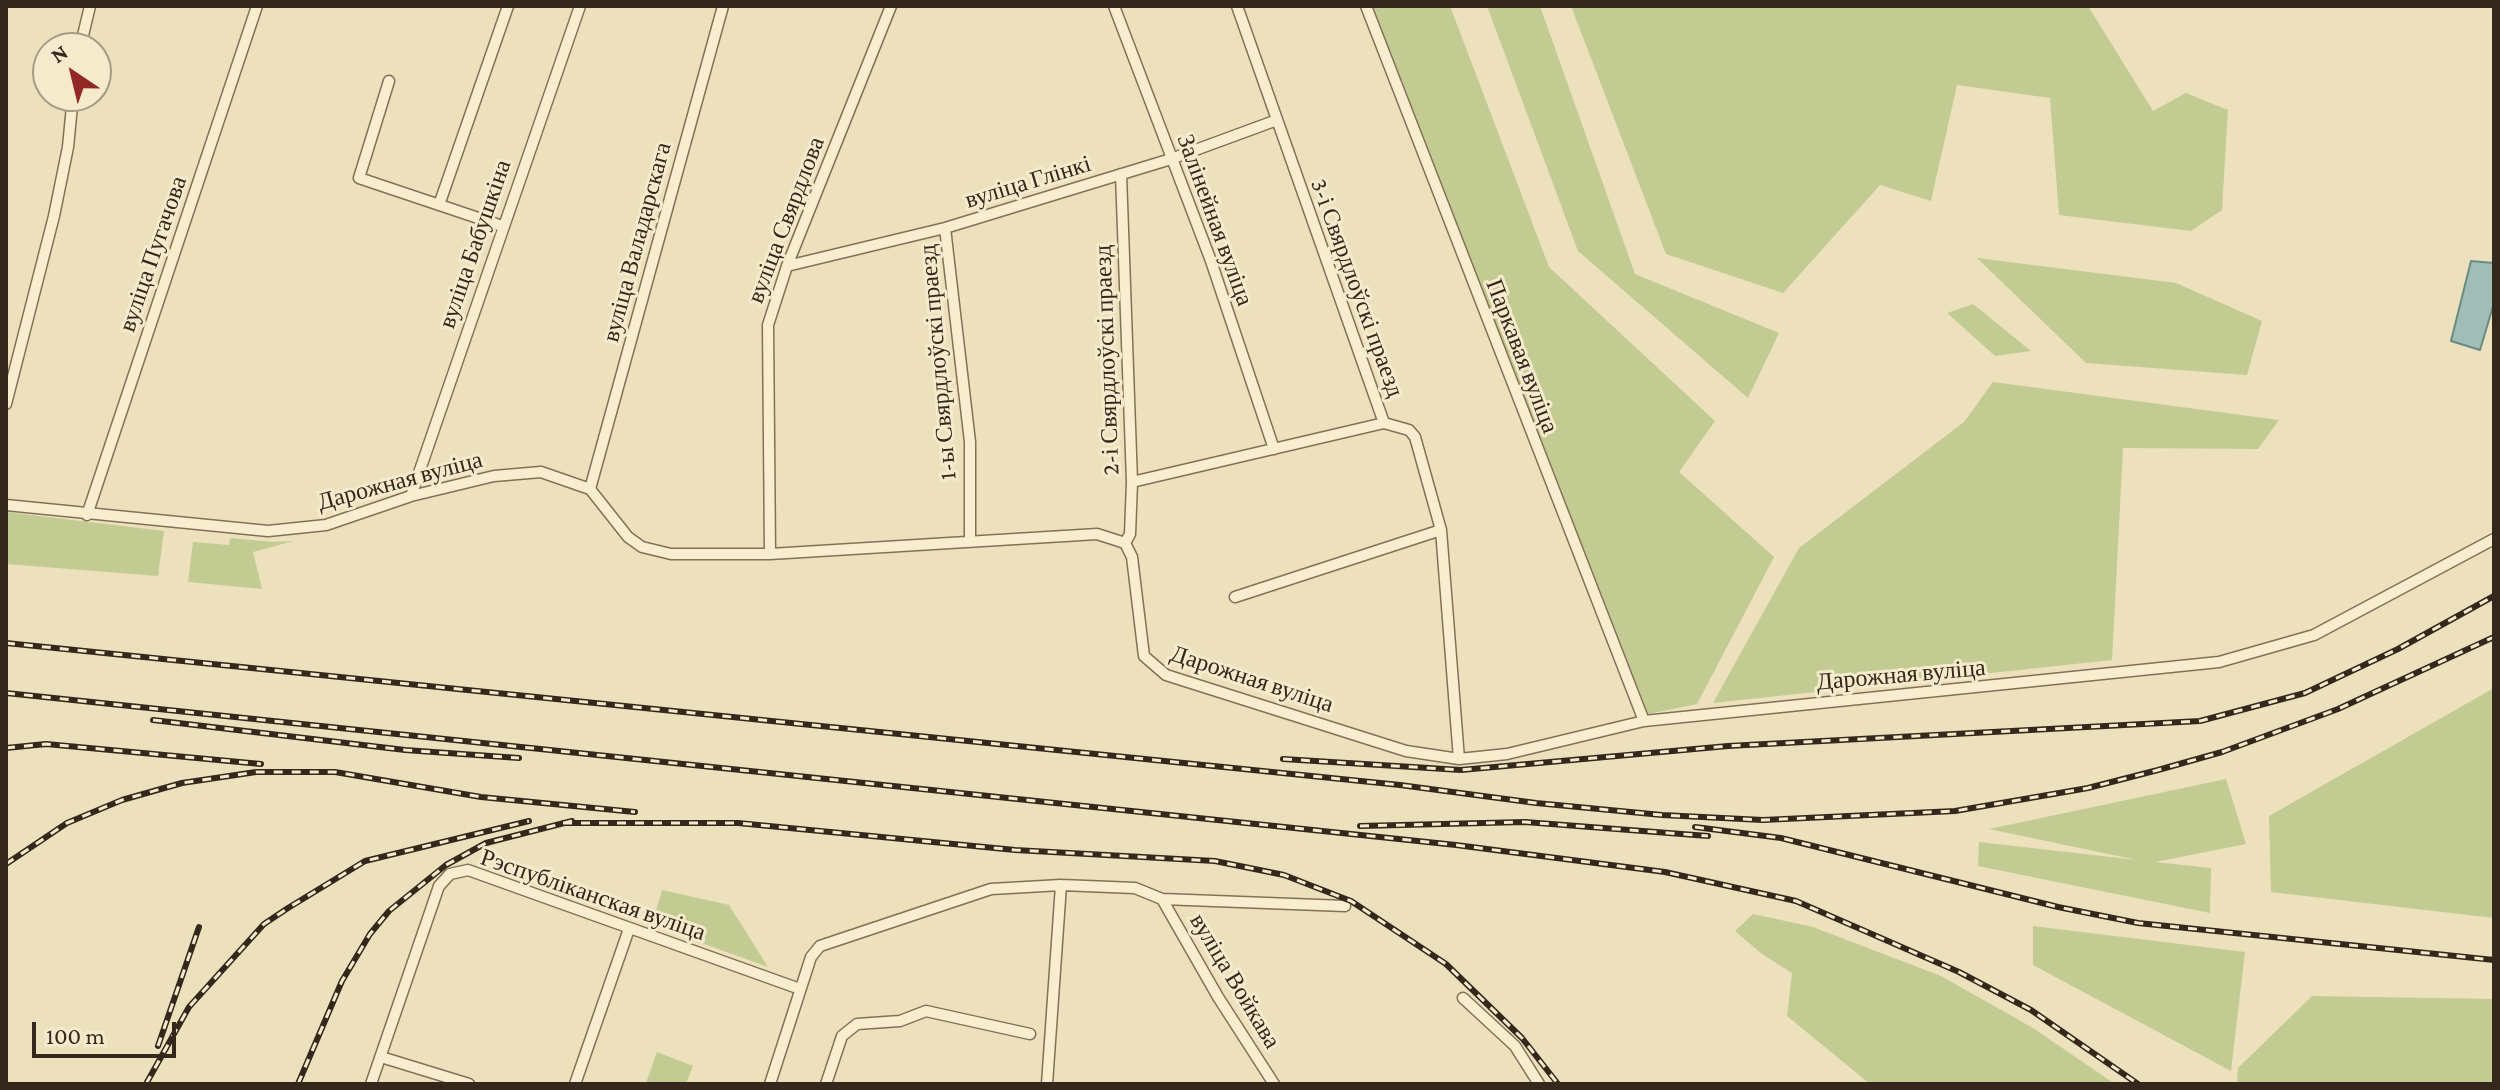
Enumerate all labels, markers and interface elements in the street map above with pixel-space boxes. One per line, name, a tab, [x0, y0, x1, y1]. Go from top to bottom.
north arrow	[32, 32, 112, 112]
text: N	[46, 39, 72, 68]
street label: Залінейная вуліца	[1171, 130, 1259, 310]
street label: вуліца Свярдлова	[741, 133, 831, 307]
street label: вуліца Валадарскага	[596, 139, 678, 345]
street label: вуліца Глінкі	[962, 149, 1094, 215]
street label: вуліца Бабушкіна	[433, 156, 517, 332]
street label: вуліца Пугачова	[113, 172, 193, 336]
street label: 3-і Свярдлоўскі праезд	[1304, 175, 1410, 401]
street label: 1-ы Свярдлоўскі праезд	[913, 243, 963, 481]
street label: 2-і Свярдлоўскі праезд	[1089, 244, 1125, 476]
street label: Паркавая вуліца	[1479, 275, 1565, 437]
street label: Дарожная вуліца	[314, 445, 486, 517]
street label: Дарожная вуліца	[1167, 639, 1337, 719]
street label: Дарожная вуліца	[1815, 653, 1987, 697]
street label: Рэспубліканская вуліца	[477, 843, 709, 947]
street label: вуліца Войкава	[1183, 908, 1287, 1054]
scale bar	[36, 1006, 180, 1056]
text: 100 m	[46, 1022, 105, 1049]

